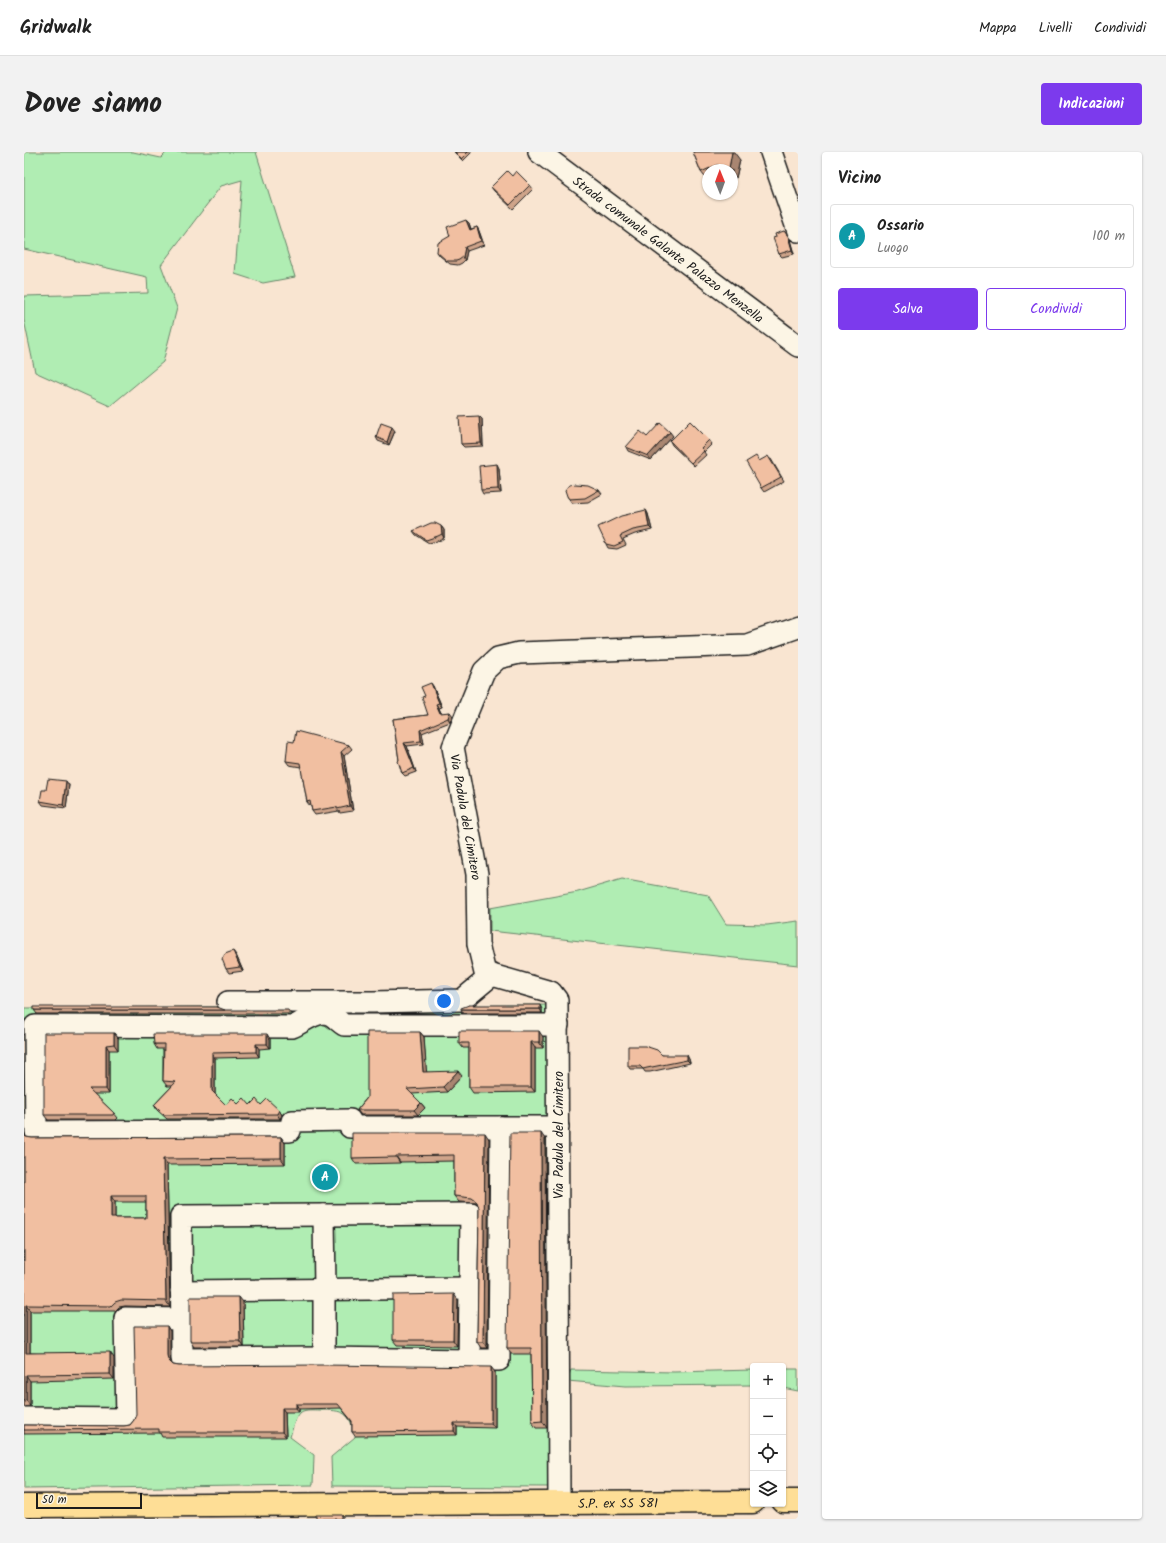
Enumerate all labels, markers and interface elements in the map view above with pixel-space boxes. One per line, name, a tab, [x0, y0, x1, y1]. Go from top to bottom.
text: Gridwalk	[20, 13, 91, 43]
text: Mappa	[979, 17, 1017, 39]
text: Livelli	[1039, 17, 1072, 39]
text: Condividi	[1094, 17, 1146, 39]
text: Dove siamo	[24, 82, 162, 127]
button: Indicazioni	[1041, 83, 1142, 125]
north arrow	[702, 164, 738, 200]
text: Vicino	[838, 165, 881, 192]
street label: Strada comunale Galante Palazzo Menzella	[568, 172, 768, 329]
text: Ossario	[877, 214, 924, 238]
text: A	[848, 226, 856, 247]
text: 100 m	[1092, 226, 1125, 247]
text: Luogo	[877, 238, 908, 259]
button: Salva	[838, 288, 978, 330]
button: Condividi	[986, 288, 1126, 330]
street label: Via Padula del Cimitero	[443, 752, 486, 882]
your location	[434, 991, 454, 1011]
street label: Via Padula del Cimitero	[549, 1071, 570, 1199]
pin: A	[312, 1162, 338, 1192]
map controls	[750, 1363, 786, 1507]
button: +	[750, 1363, 786, 1399]
button: −	[750, 1399, 786, 1435]
button: locate	[750, 1435, 786, 1471]
button: layers	[750, 1471, 786, 1507]
scale bar	[36, 1491, 142, 1510]
text: 50 m	[42, 1491, 67, 1509]
street label: S.P. ex SS 581	[578, 1494, 658, 1515]

